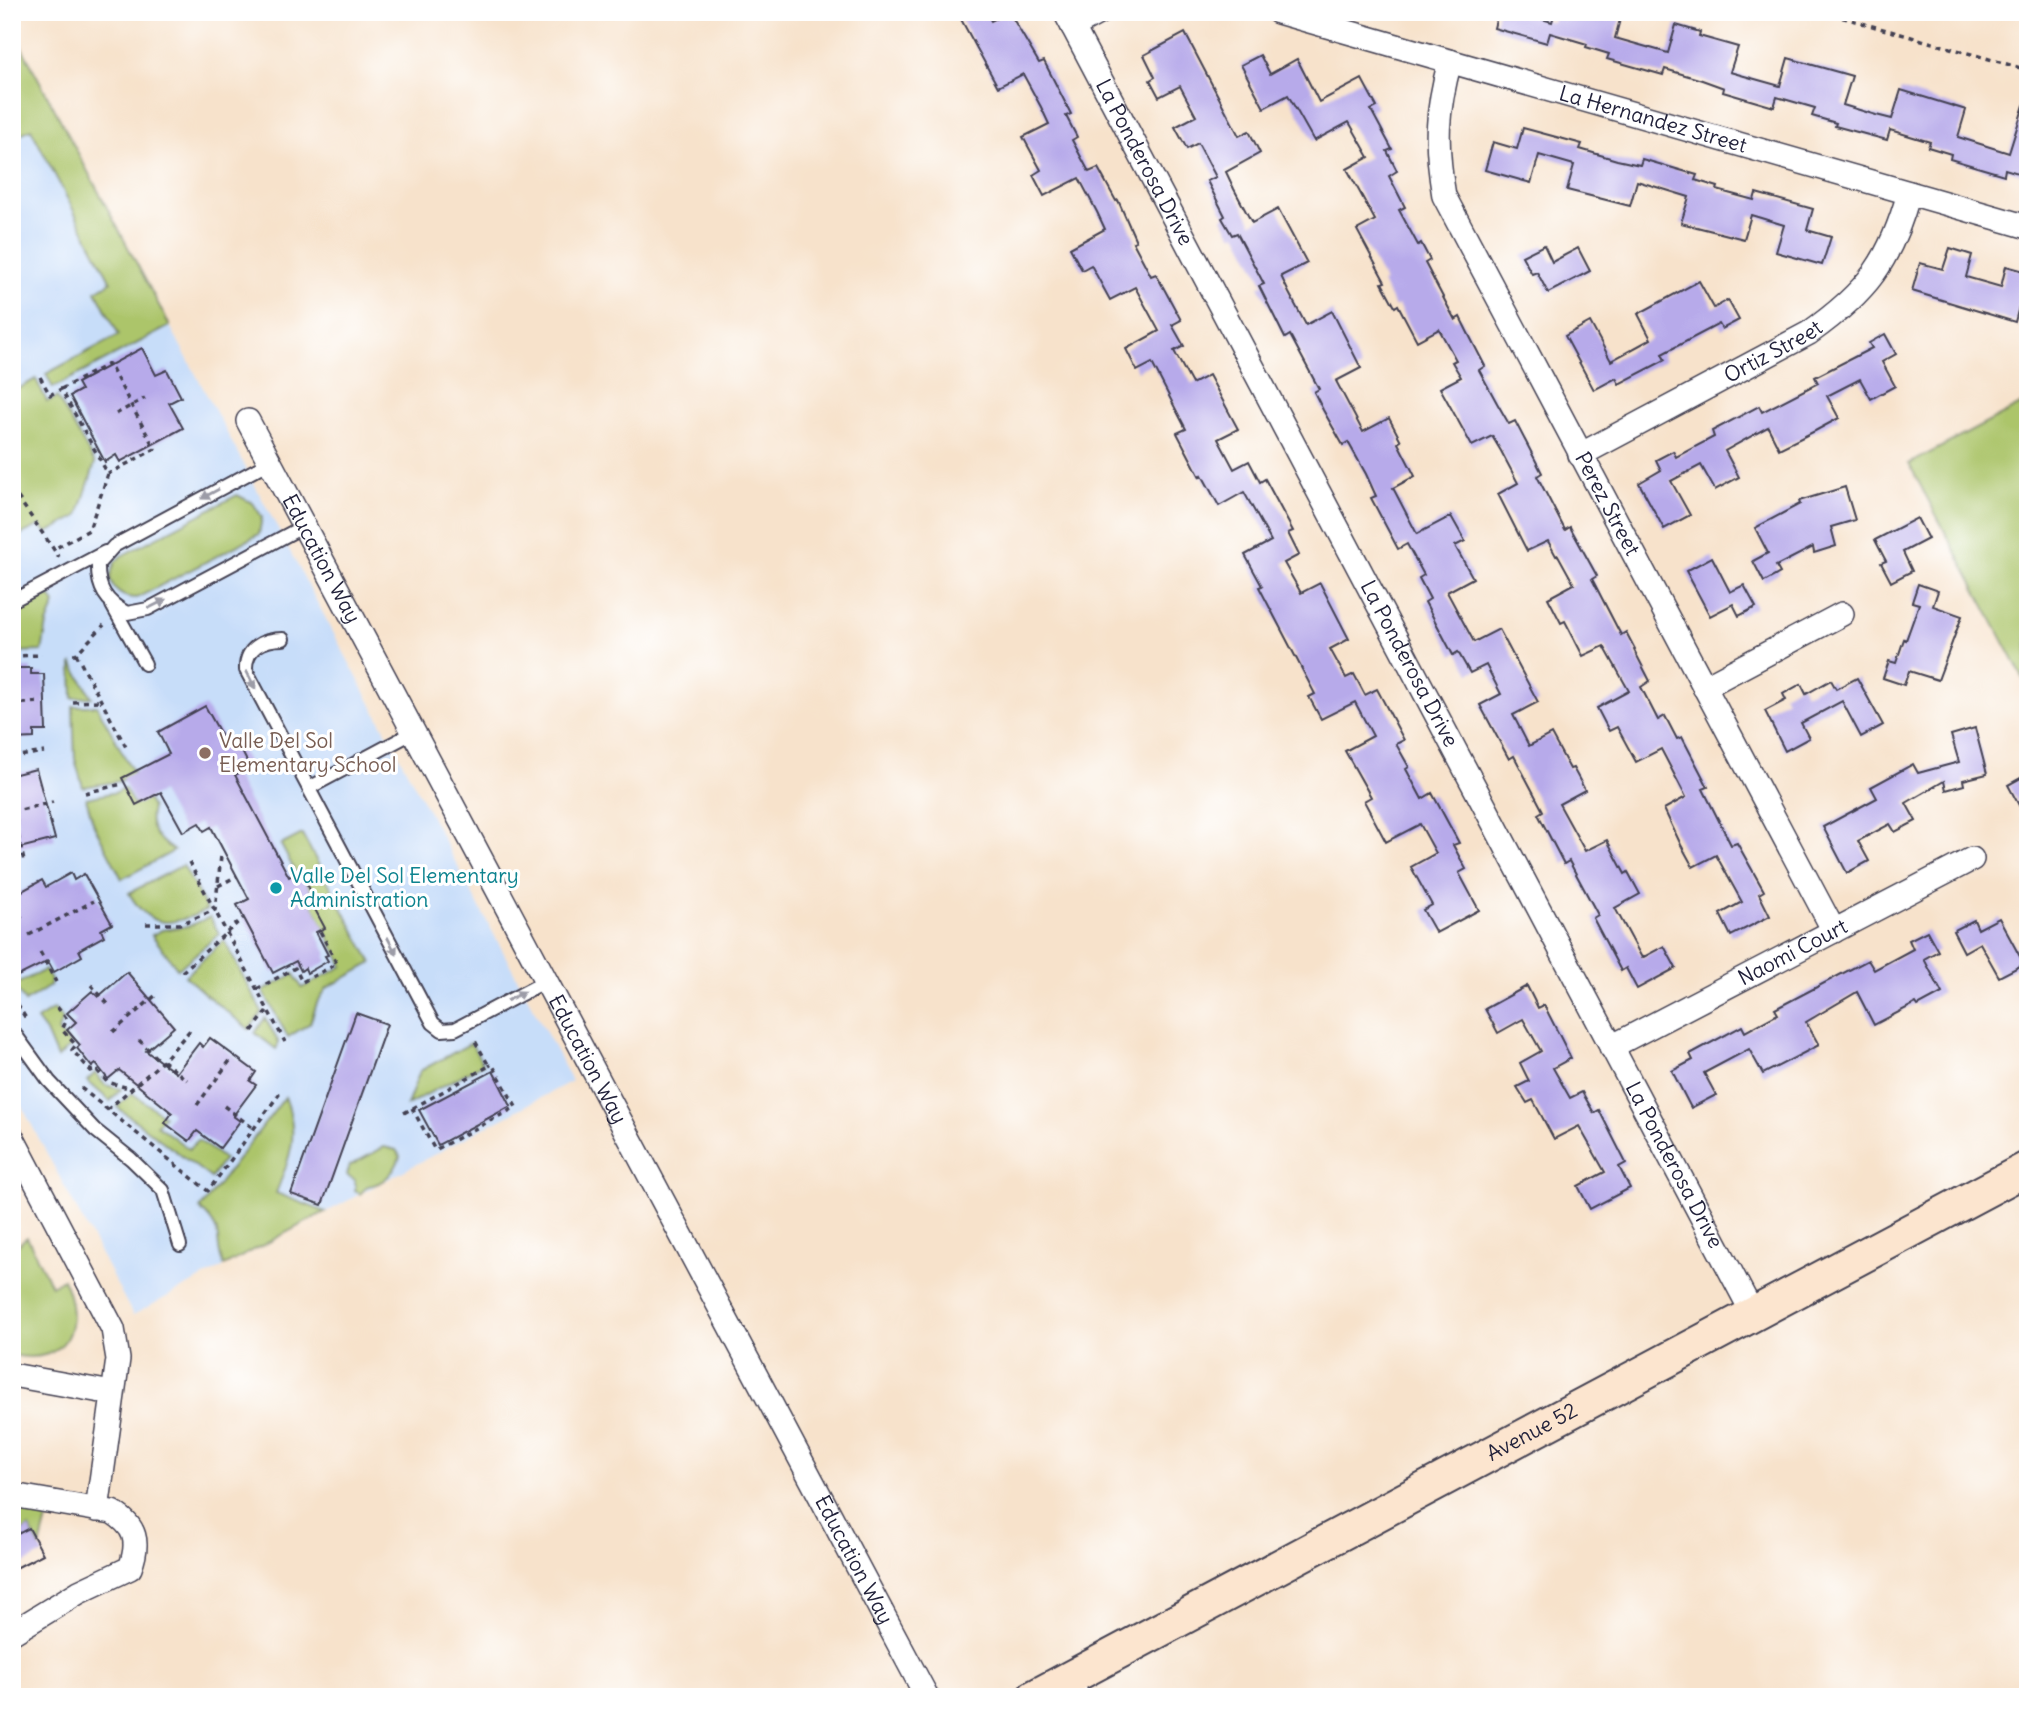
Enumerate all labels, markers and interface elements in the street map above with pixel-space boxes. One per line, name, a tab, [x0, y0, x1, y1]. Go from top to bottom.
street label: La Ponderosa Drive	[1090, 74, 1200, 250]
street label: La Hernandez Street	[1556, 79, 1750, 159]
street label: Ortiz Street	[1719, 314, 1828, 389]
street label: Perez Street	[1569, 447, 1646, 560]
one-way arrow	[200, 489, 220, 500]
street label: Education Way	[276, 489, 367, 628]
street label: La Ponderosa Drive	[1355, 576, 1465, 751]
one-way arrow	[148, 598, 168, 610]
one-way arrow	[246, 670, 257, 690]
place label: Valle Del Sol Elementary School	[219, 727, 396, 778]
marker: Valle Del Sol Elementary School	[197, 745, 213, 761]
place label: Valle Del Sol Elementary Administration	[290, 862, 519, 913]
marker: Valle Del Sol Elementary Administration	[268, 880, 284, 896]
street label: Naomi Court	[1733, 912, 1852, 991]
one-way arrow	[387, 936, 398, 956]
one-way arrow	[507, 990, 526, 1002]
street label: Education Way	[543, 990, 633, 1128]
street label: La Ponderosa Drive	[1620, 1077, 1730, 1253]
street label: Avenue 52	[1482, 1396, 1582, 1467]
street label: Education Way	[809, 1490, 900, 1629]

